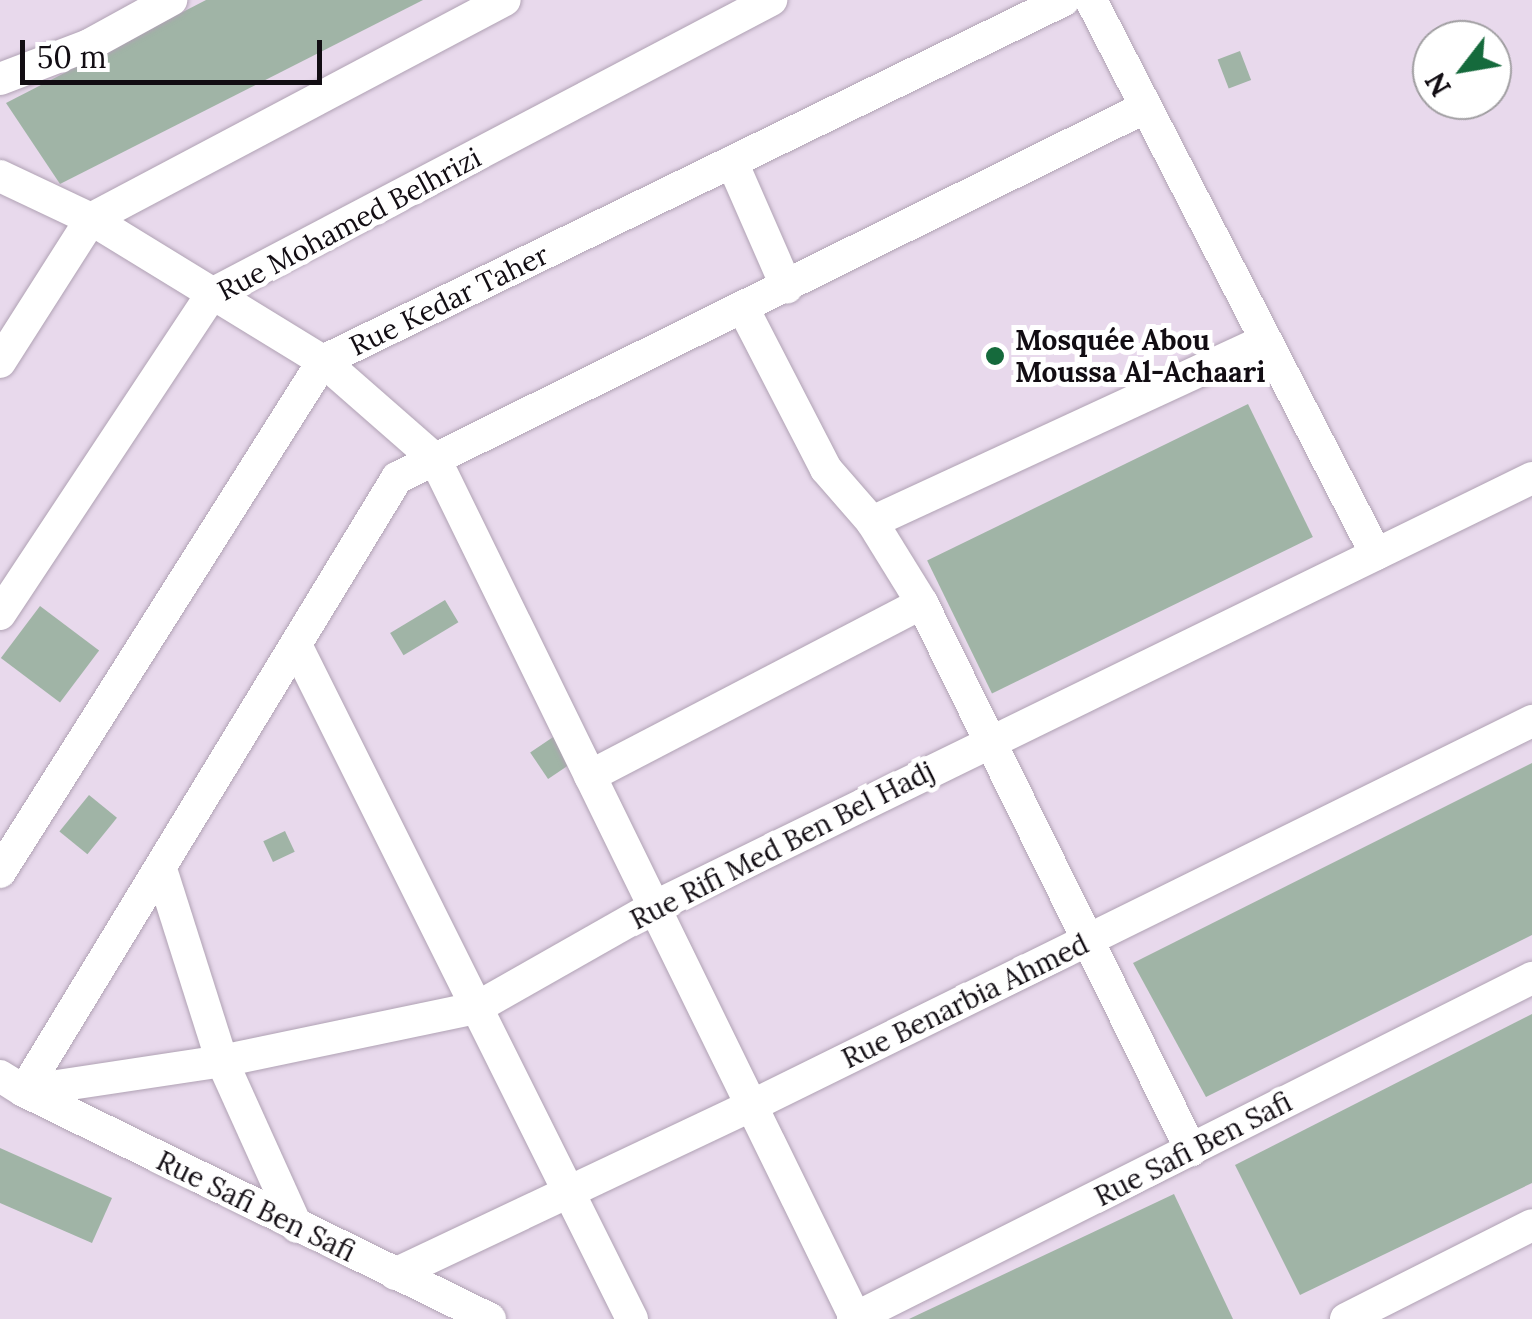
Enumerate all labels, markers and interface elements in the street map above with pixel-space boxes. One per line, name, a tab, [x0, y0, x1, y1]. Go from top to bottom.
scale bar	[25, 20, 328, 82]
north arrow	[1412, 20, 1512, 120]
text: 50 m	[37, 38, 107, 76]
text: N	[1417, 66, 1459, 103]
street label: Rue Mohamed Belhrizi	[212, 140, 486, 308]
street label: Rue Kedar Taher	[344, 237, 554, 363]
place label: Mosquée Abou Moussa Al-Achaari	[1015, 323, 1265, 389]
marker: Mosquée Abou Moussa Al-Achaari	[984, 345, 1006, 367]
street label: Rue Rifi Med Ben Bel Hadj	[625, 754, 939, 936]
street label: Rue Benarbia Ahmed	[836, 927, 1094, 1075]
street label: Rue Safi Ben Safi	[1089, 1085, 1297, 1213]
street label: Rue Safi Ben Safi	[151, 1143, 361, 1269]

